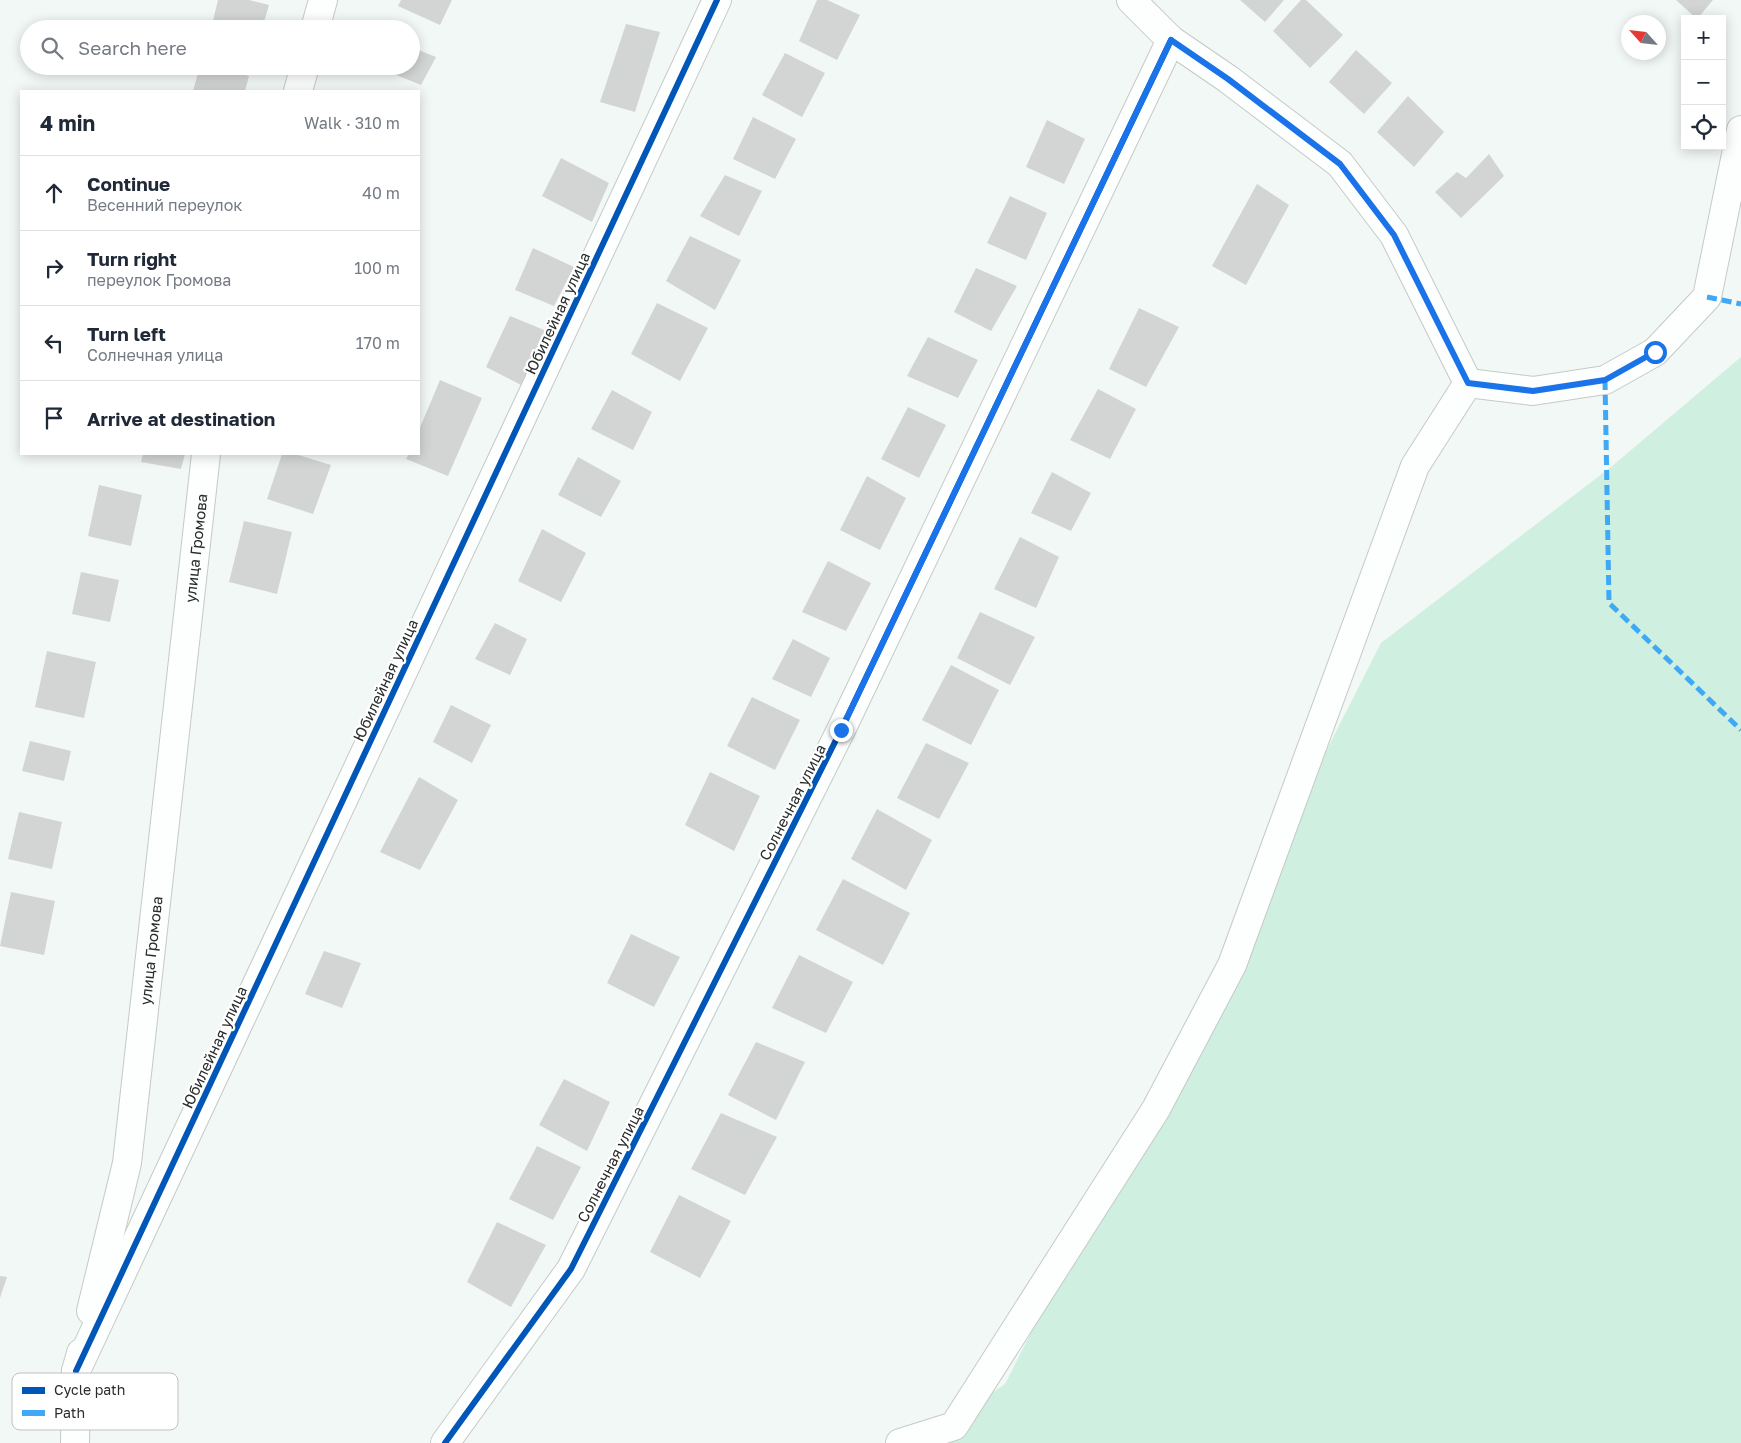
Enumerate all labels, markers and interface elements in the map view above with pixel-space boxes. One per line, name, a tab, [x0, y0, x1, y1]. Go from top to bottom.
north arrow	[1621, 15, 1666, 60]
map controls	[1681, 15, 1726, 150]
button: +	[1681, 15, 1726, 60]
search box	[20, 20, 420, 75]
icon: search	[38, 34, 66, 62]
text: Search here	[78, 36, 187, 59]
button: −	[1681, 60, 1726, 105]
button: locate	[1681, 105, 1726, 150]
text: 4 min	[40, 110, 95, 136]
text: Walk · 310 m	[304, 113, 400, 133]
text: Continue	[87, 172, 170, 195]
icon: ahead	[40, 179, 68, 207]
text: 40 m	[362, 183, 400, 203]
text: Весенний переулок	[87, 195, 243, 215]
text: Turn right	[87, 247, 177, 270]
street label: Юбилейная улица	[521, 249, 593, 377]
icon: right	[40, 254, 68, 282]
text: 100 m	[354, 258, 400, 278]
text: переулок Громова	[87, 270, 231, 290]
text: Turn left	[87, 322, 166, 345]
icon: left	[40, 329, 68, 357]
text: 170 m	[356, 333, 400, 353]
route start	[1644, 341, 1667, 364]
text: Солнечная улица	[87, 345, 223, 365]
icon: arrive	[40, 404, 68, 432]
text: Arrive at destination	[87, 407, 275, 430]
street label: улица Громова	[181, 493, 211, 604]
street label: Юбилейная улица	[349, 616, 421, 744]
route end	[830, 719, 853, 742]
street label: Солнечная улица	[755, 741, 829, 863]
street label: улица Громова	[136, 895, 166, 1006]
street label: Юбилейная улица	[178, 983, 250, 1111]
street label: Солнечная улица	[573, 1103, 647, 1225]
legend	[12, 1373, 178, 1430]
text: Cycle path	[54, 1381, 125, 1398]
text: Path	[54, 1404, 85, 1421]

